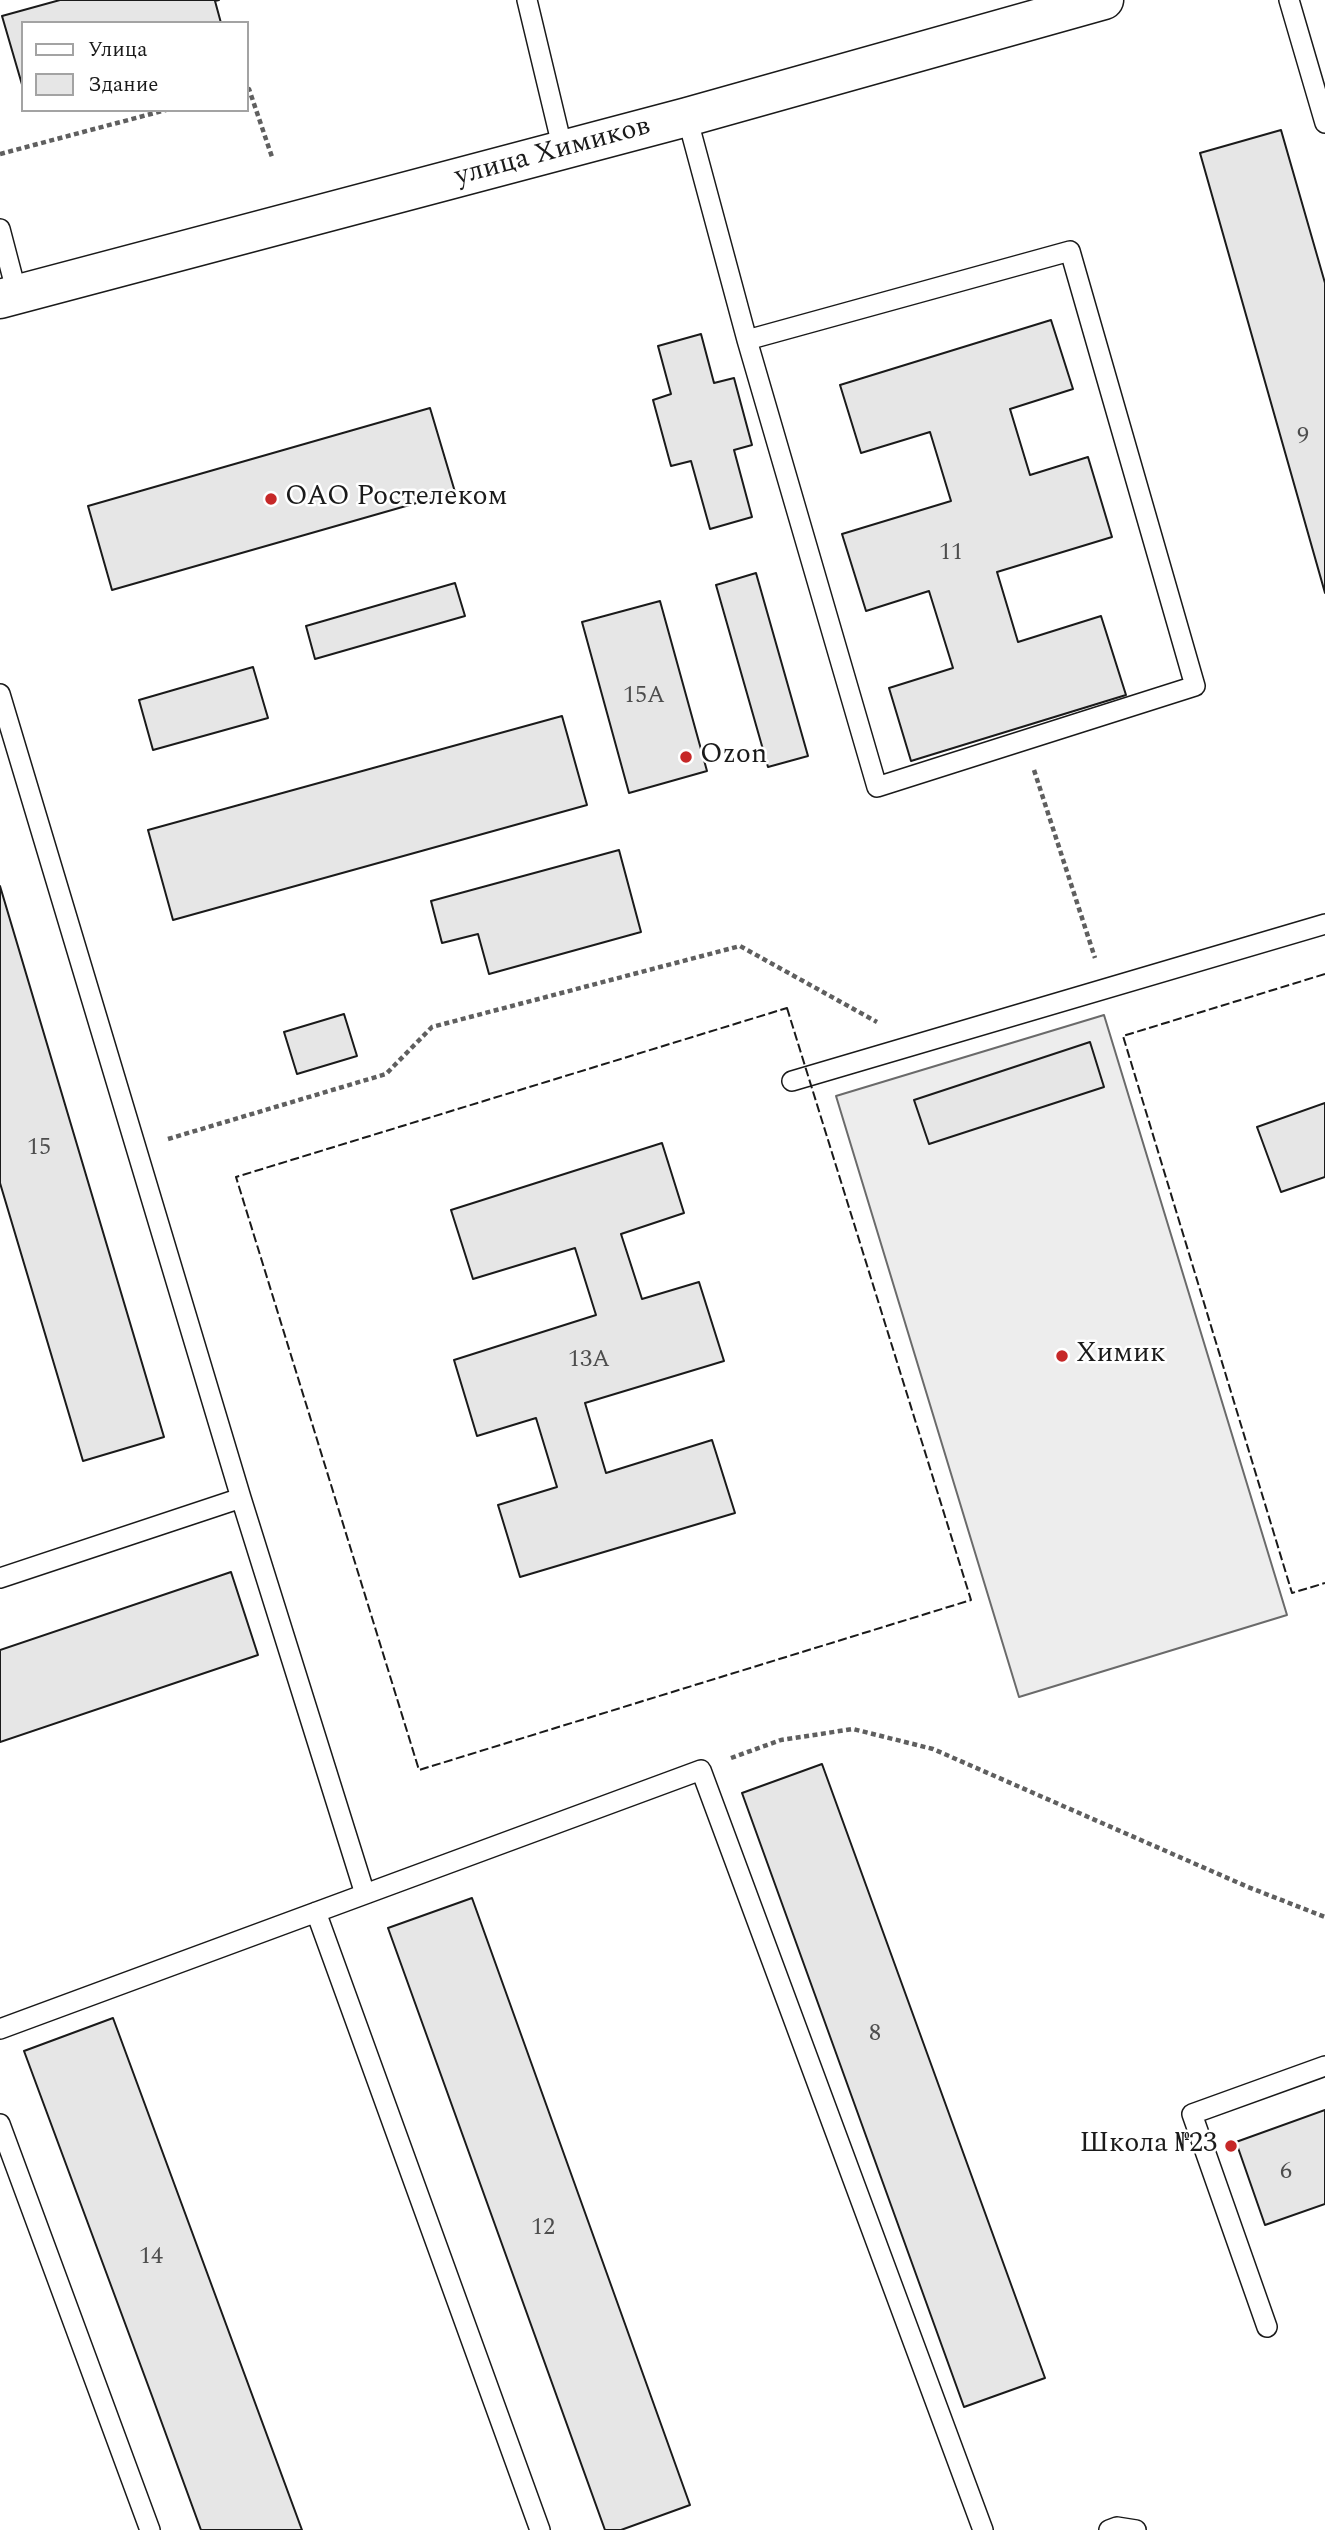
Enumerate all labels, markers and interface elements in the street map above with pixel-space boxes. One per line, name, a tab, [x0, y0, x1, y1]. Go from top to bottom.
legend	[21, 21, 248, 112]
text: Улица	[88, 34, 147, 66]
text: Здание	[88, 69, 158, 101]
street label: улица Химиков	[452, 111, 654, 195]
house number: 9	[1297, 424, 1309, 452]
place label: ОАО Ростелеком	[285, 482, 507, 516]
marker: ОАО Ростелеком	[263, 491, 279, 507]
house number: 11	[939, 540, 963, 568]
house number: 15А	[623, 683, 665, 711]
place label: Ozon	[700, 740, 767, 774]
marker: Ozon	[678, 749, 694, 765]
house number: 15	[27, 1135, 51, 1163]
place label: Химик	[1076, 1339, 1166, 1373]
house number: 13А	[568, 1347, 610, 1375]
marker: Химик	[1054, 1348, 1070, 1364]
house number: 8	[869, 2021, 881, 2049]
place label: Школа №23	[1079, 2129, 1217, 2163]
marker: Школа №23	[1223, 2138, 1239, 2154]
house number: 6	[1280, 2159, 1292, 2187]
house number: 12	[531, 2215, 555, 2243]
house number: 14	[139, 2244, 163, 2272]

